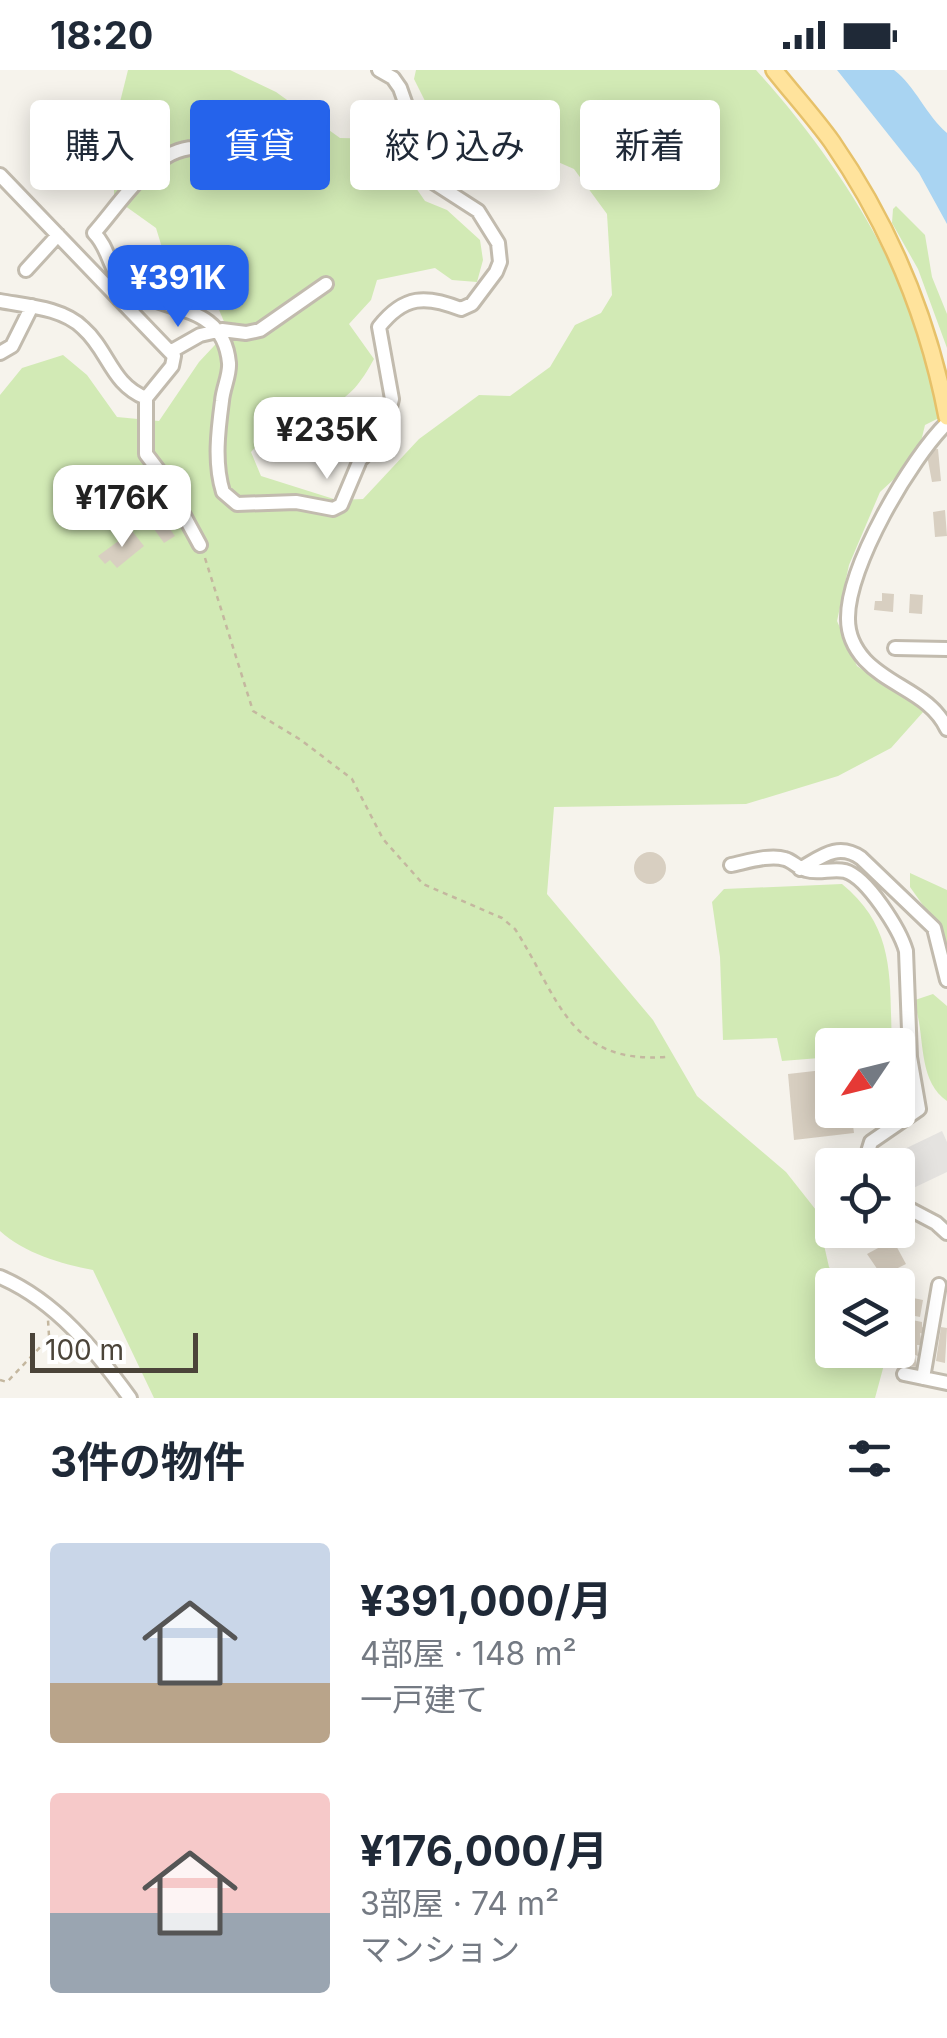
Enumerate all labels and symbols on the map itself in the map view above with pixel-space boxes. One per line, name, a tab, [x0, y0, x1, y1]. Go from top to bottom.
pin: ¥391K	[108, 245, 248, 330]
pin: ¥235K	[257, 397, 397, 482]
pin: ¥176K	[52, 465, 192, 550]
north arrow	[815, 1028, 915, 1128]
scale bar	[30, 1328, 198, 1372]

